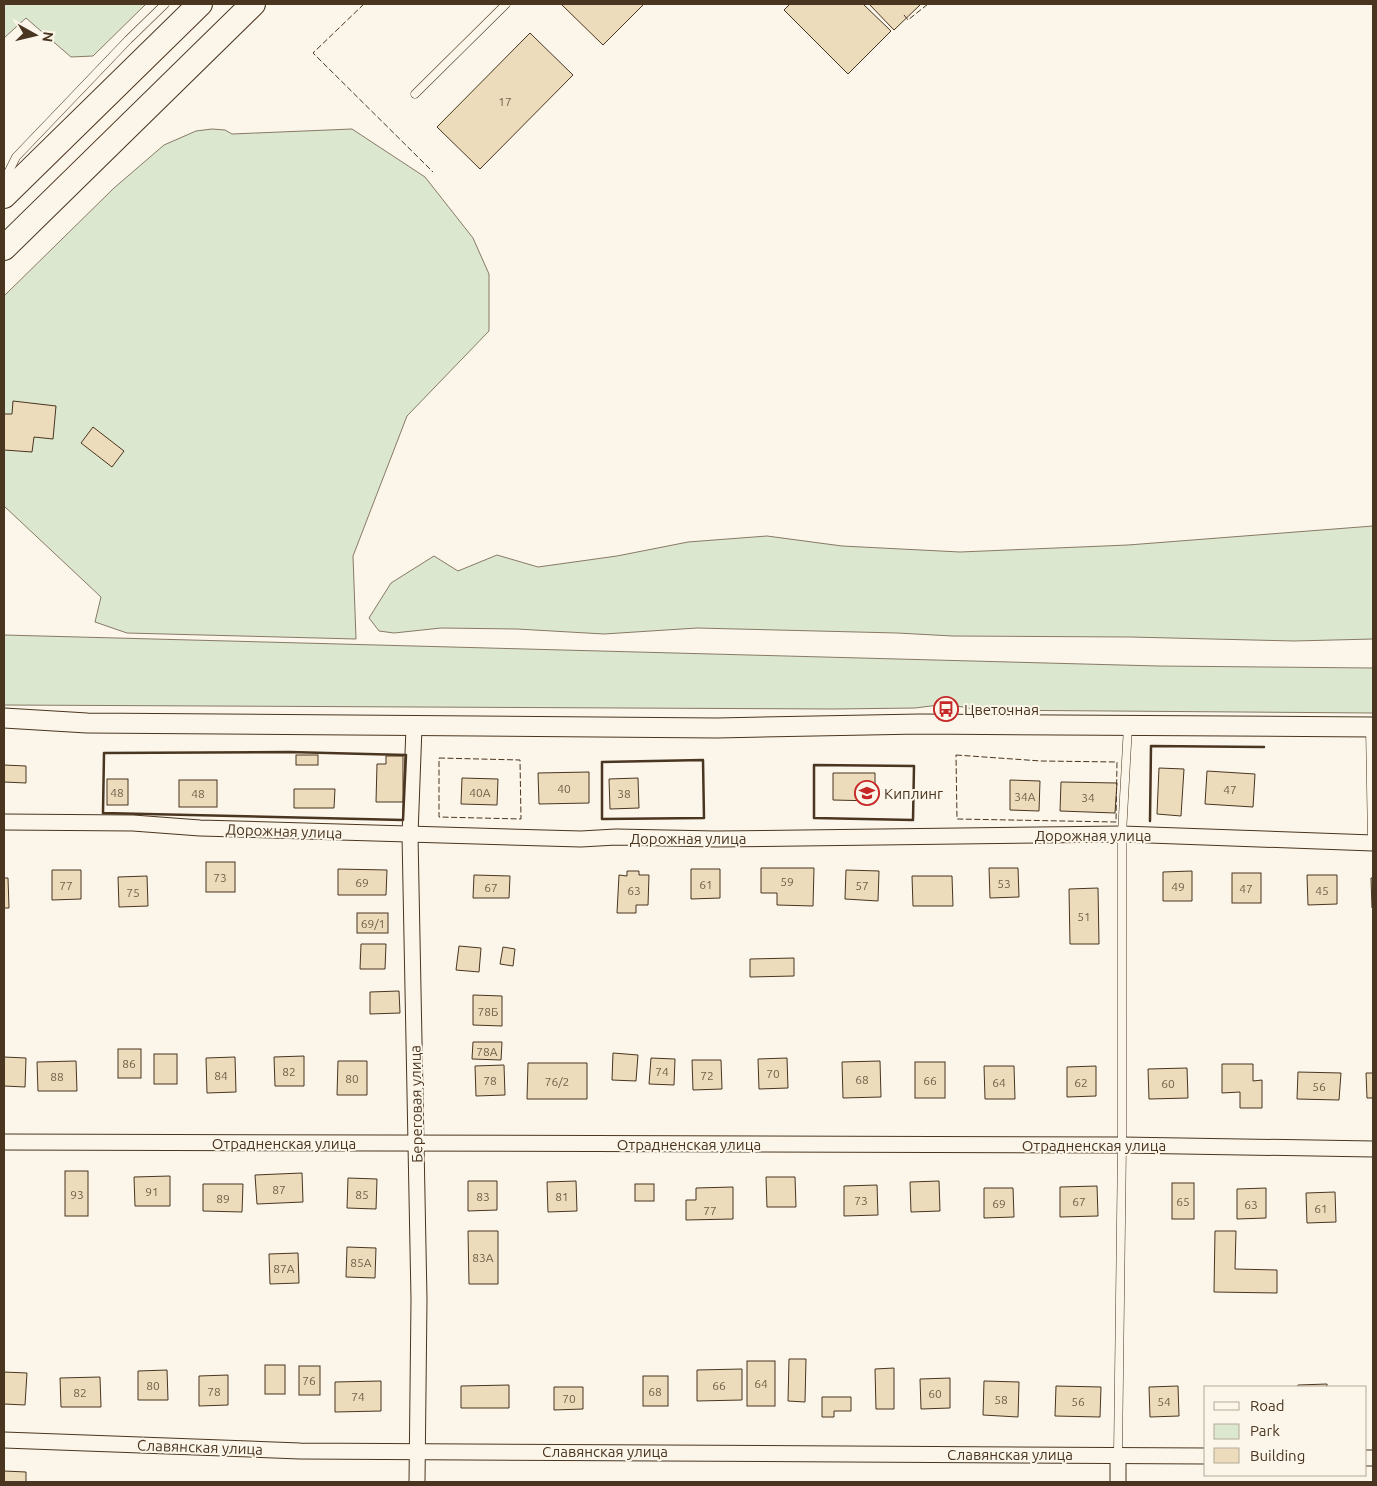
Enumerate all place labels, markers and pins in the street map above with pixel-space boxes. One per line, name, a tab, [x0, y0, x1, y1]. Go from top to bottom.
bus stop icon: Цветочная	[933, 696, 959, 722]
place label: Цветочная	[964, 701, 1039, 718]
school or university icon: Киплинг	[854, 780, 880, 806]
place label: Киплинг	[884, 785, 943, 802]

